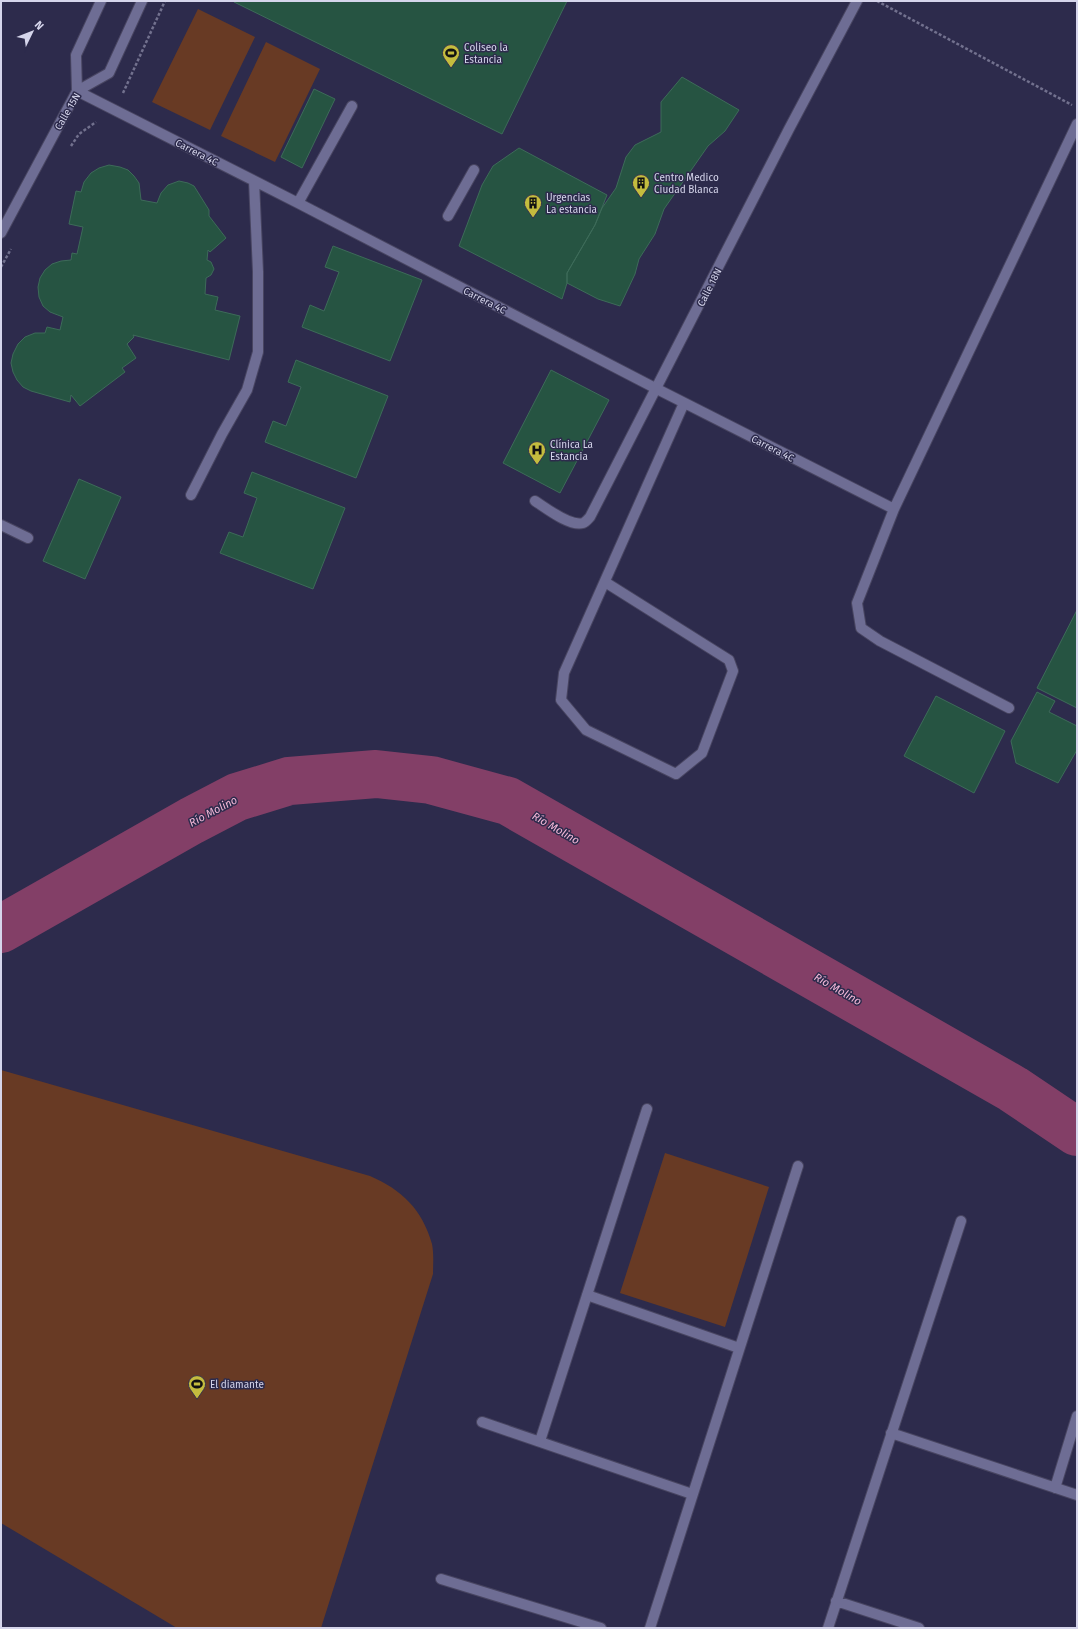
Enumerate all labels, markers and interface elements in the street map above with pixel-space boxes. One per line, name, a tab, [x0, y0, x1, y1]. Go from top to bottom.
north arrow	[12, 12, 52, 52]
text: N	[32, 18, 46, 33]
place label: Coliseo la Estancia	[464, 42, 508, 66]
sports icon: Coliseo la Estancia	[441, 43, 461, 68]
street label: Calle 15N	[52, 91, 83, 132]
street label: Carrera 4C	[173, 137, 220, 169]
place label: Centro Medico Ciudad Blanca	[654, 172, 719, 196]
building icon: Centro Medico Ciudad Blanca	[631, 173, 651, 198]
place label: Urgencias La estancia	[546, 192, 597, 216]
building icon: Urgencias La estancia	[523, 193, 543, 218]
street label: Calle 18N	[695, 266, 725, 309]
street label: Carrera 4C	[461, 285, 508, 317]
street label: Carrera 4C	[749, 433, 796, 465]
place label: Clínica La Estancia	[550, 438, 593, 463]
hospital icon: Clínica La Estancia	[527, 440, 547, 465]
water label: Río Molino	[187, 793, 240, 830]
water label: Río Molino	[530, 810, 582, 847]
water label: Río Molino	[812, 971, 864, 1008]
sports icon: El diamante	[187, 1374, 207, 1399]
place label: El diamante	[210, 1379, 264, 1391]

